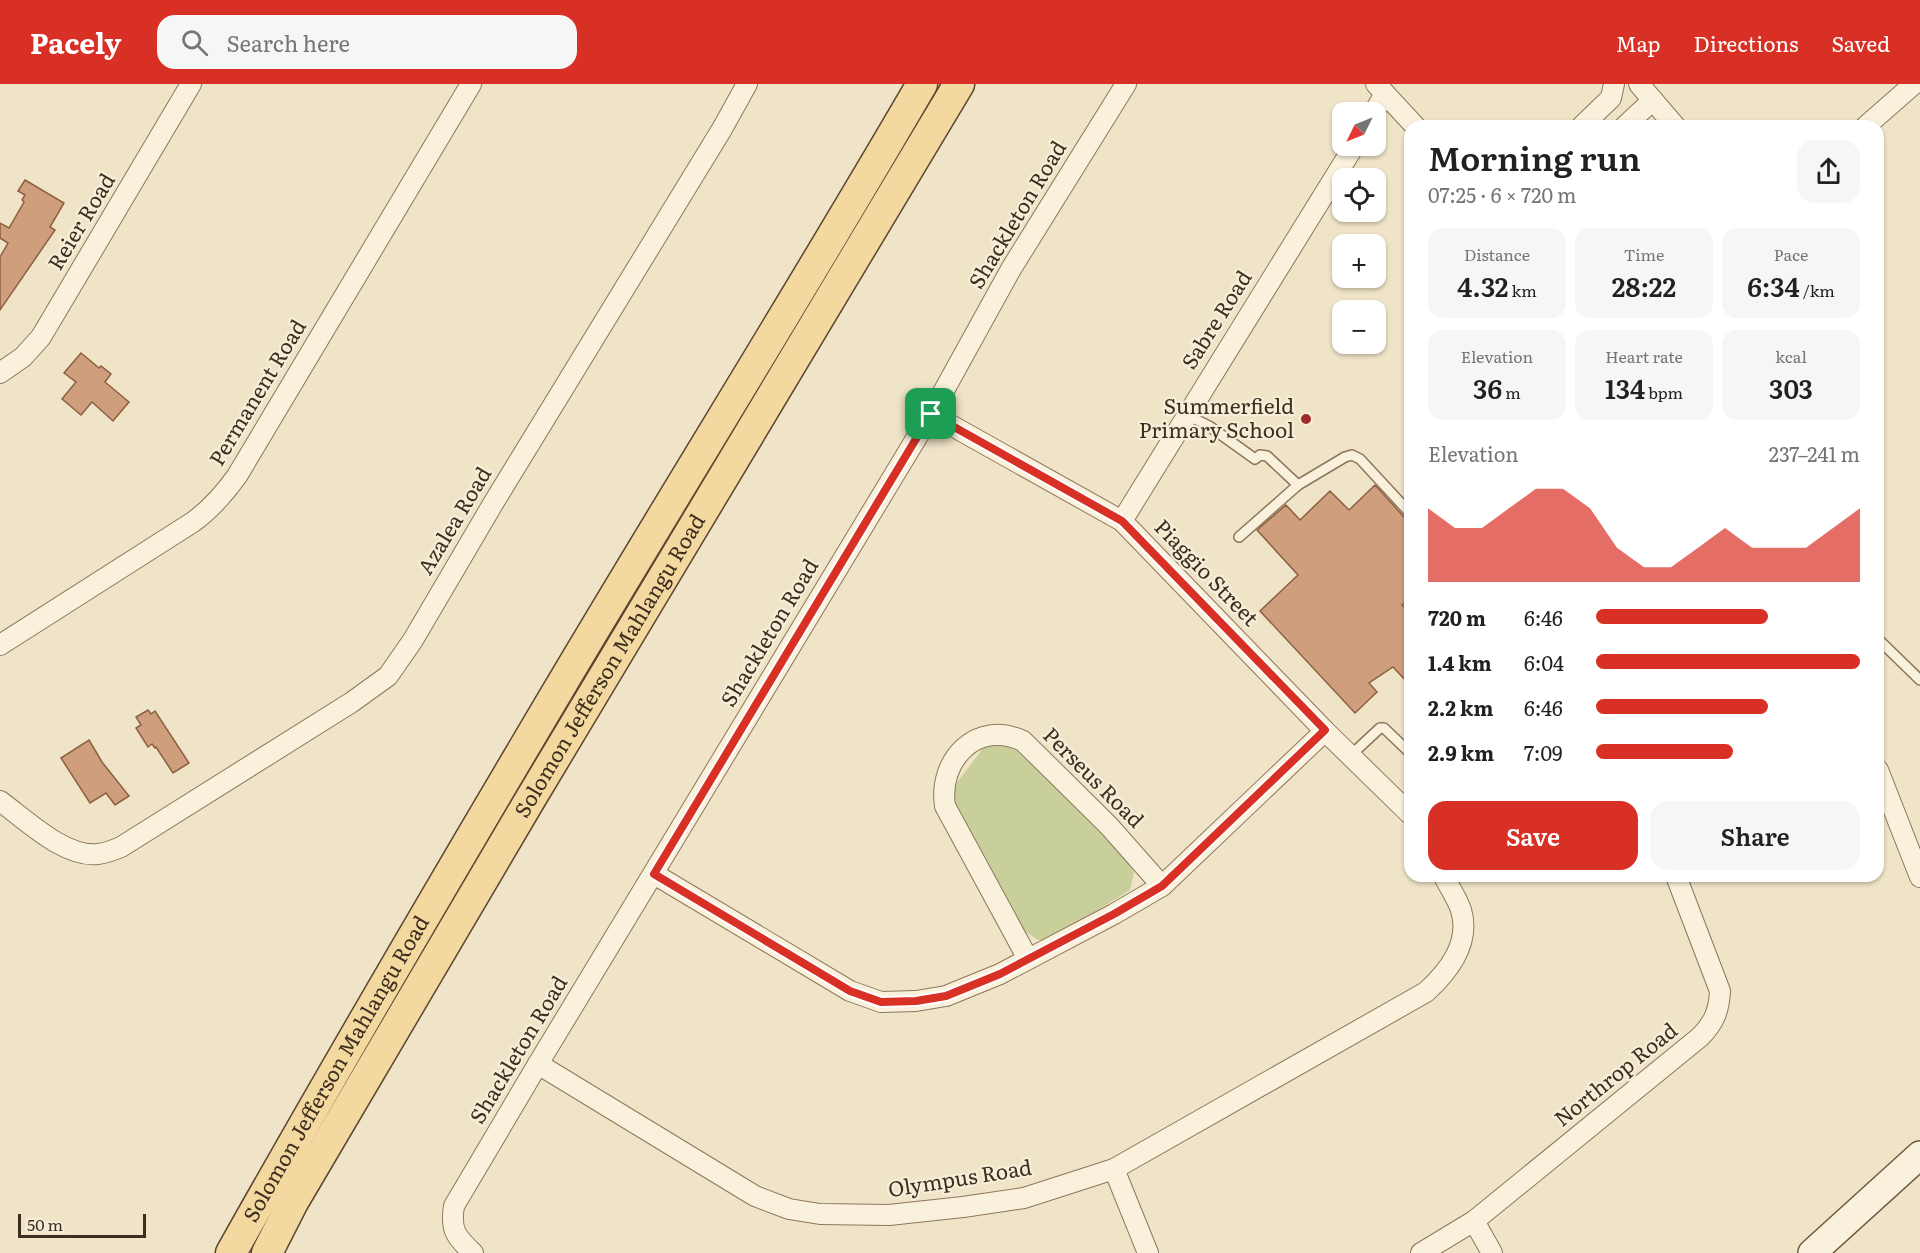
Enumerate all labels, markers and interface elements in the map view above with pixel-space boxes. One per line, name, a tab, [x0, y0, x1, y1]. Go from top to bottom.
search box	[157, 15, 577, 69]
text: Pacely	[30, 21, 121, 63]
icon: search	[178, 26, 211, 59]
text: Search here	[226, 26, 350, 59]
text: Map	[1616, 27, 1661, 58]
text: Directions	[1694, 27, 1799, 58]
text: Saved	[1832, 27, 1890, 58]
north arrow	[1332, 102, 1386, 156]
map controls	[1332, 102, 1386, 354]
text: Morning run	[1428, 132, 1641, 181]
street label: Shackleton Road	[959, 134, 1072, 294]
button: share	[1797, 140, 1860, 203]
street label: Reier Road	[39, 166, 121, 275]
button: locate	[1332, 168, 1386, 222]
text: 07:25 · 6 × 720 m	[1428, 179, 1576, 209]
button: +	[1332, 234, 1386, 288]
text: Distance	[1464, 242, 1530, 266]
text: Time	[1624, 242, 1664, 266]
text: Pace	[1774, 242, 1808, 266]
street label: Sabre Road	[1172, 263, 1258, 374]
text: 4.32	[1457, 266, 1508, 305]
text: 28:22	[1612, 266, 1676, 305]
text: 6:34	[1747, 266, 1800, 305]
text: km	[1508, 278, 1537, 302]
text: /km	[1800, 278, 1835, 302]
button: −	[1332, 300, 1386, 354]
street label: Permanent Road	[200, 312, 312, 471]
text: Elevation	[1461, 344, 1533, 368]
text: Heart rate	[1605, 344, 1683, 368]
text: kcal	[1775, 344, 1807, 368]
text: 36	[1473, 368, 1502, 407]
text: 134	[1605, 368, 1645, 407]
text: 303	[1769, 368, 1813, 407]
text: m	[1502, 380, 1521, 404]
text: bpm	[1645, 380, 1683, 404]
pin	[905, 388, 956, 439]
place label: Summerfield Primary School	[1139, 389, 1294, 444]
icon: arrive	[914, 397, 947, 430]
marker: Summerfield Primary School	[1299, 412, 1313, 426]
text: Elevation	[1428, 438, 1518, 468]
text: 237–241 m	[1769, 438, 1860, 468]
street label: Azalea Road	[408, 460, 497, 580]
street label: Solomon Jefferson Mahlangu Road	[505, 507, 711, 822]
street label: Piaggio Street	[1149, 511, 1267, 632]
street label: Shackleton Road	[711, 552, 824, 712]
text: 720 m	[1428, 602, 1486, 632]
text: 6:46	[1524, 602, 1563, 632]
text: 1.4 km	[1428, 647, 1492, 677]
text: 6:04	[1524, 647, 1564, 677]
text: 2.2 km	[1428, 692, 1493, 722]
text: 6:46	[1524, 692, 1563, 722]
street label: Perseus Road	[1037, 719, 1152, 834]
text: 2.9 km	[1428, 737, 1494, 767]
text: 7:09	[1524, 737, 1562, 767]
button: Save	[1428, 801, 1638, 870]
button: Share	[1650, 801, 1860, 870]
street label: Solomon Jefferson Mahlangu Road	[234, 909, 435, 1227]
street label: Shackleton Road	[460, 969, 573, 1129]
street label: Northrop Road	[1546, 1014, 1683, 1132]
street label: Olympus Road	[885, 1150, 1034, 1203]
scale bar	[18, 1211, 146, 1238]
text: 50 m	[27, 1212, 63, 1236]

